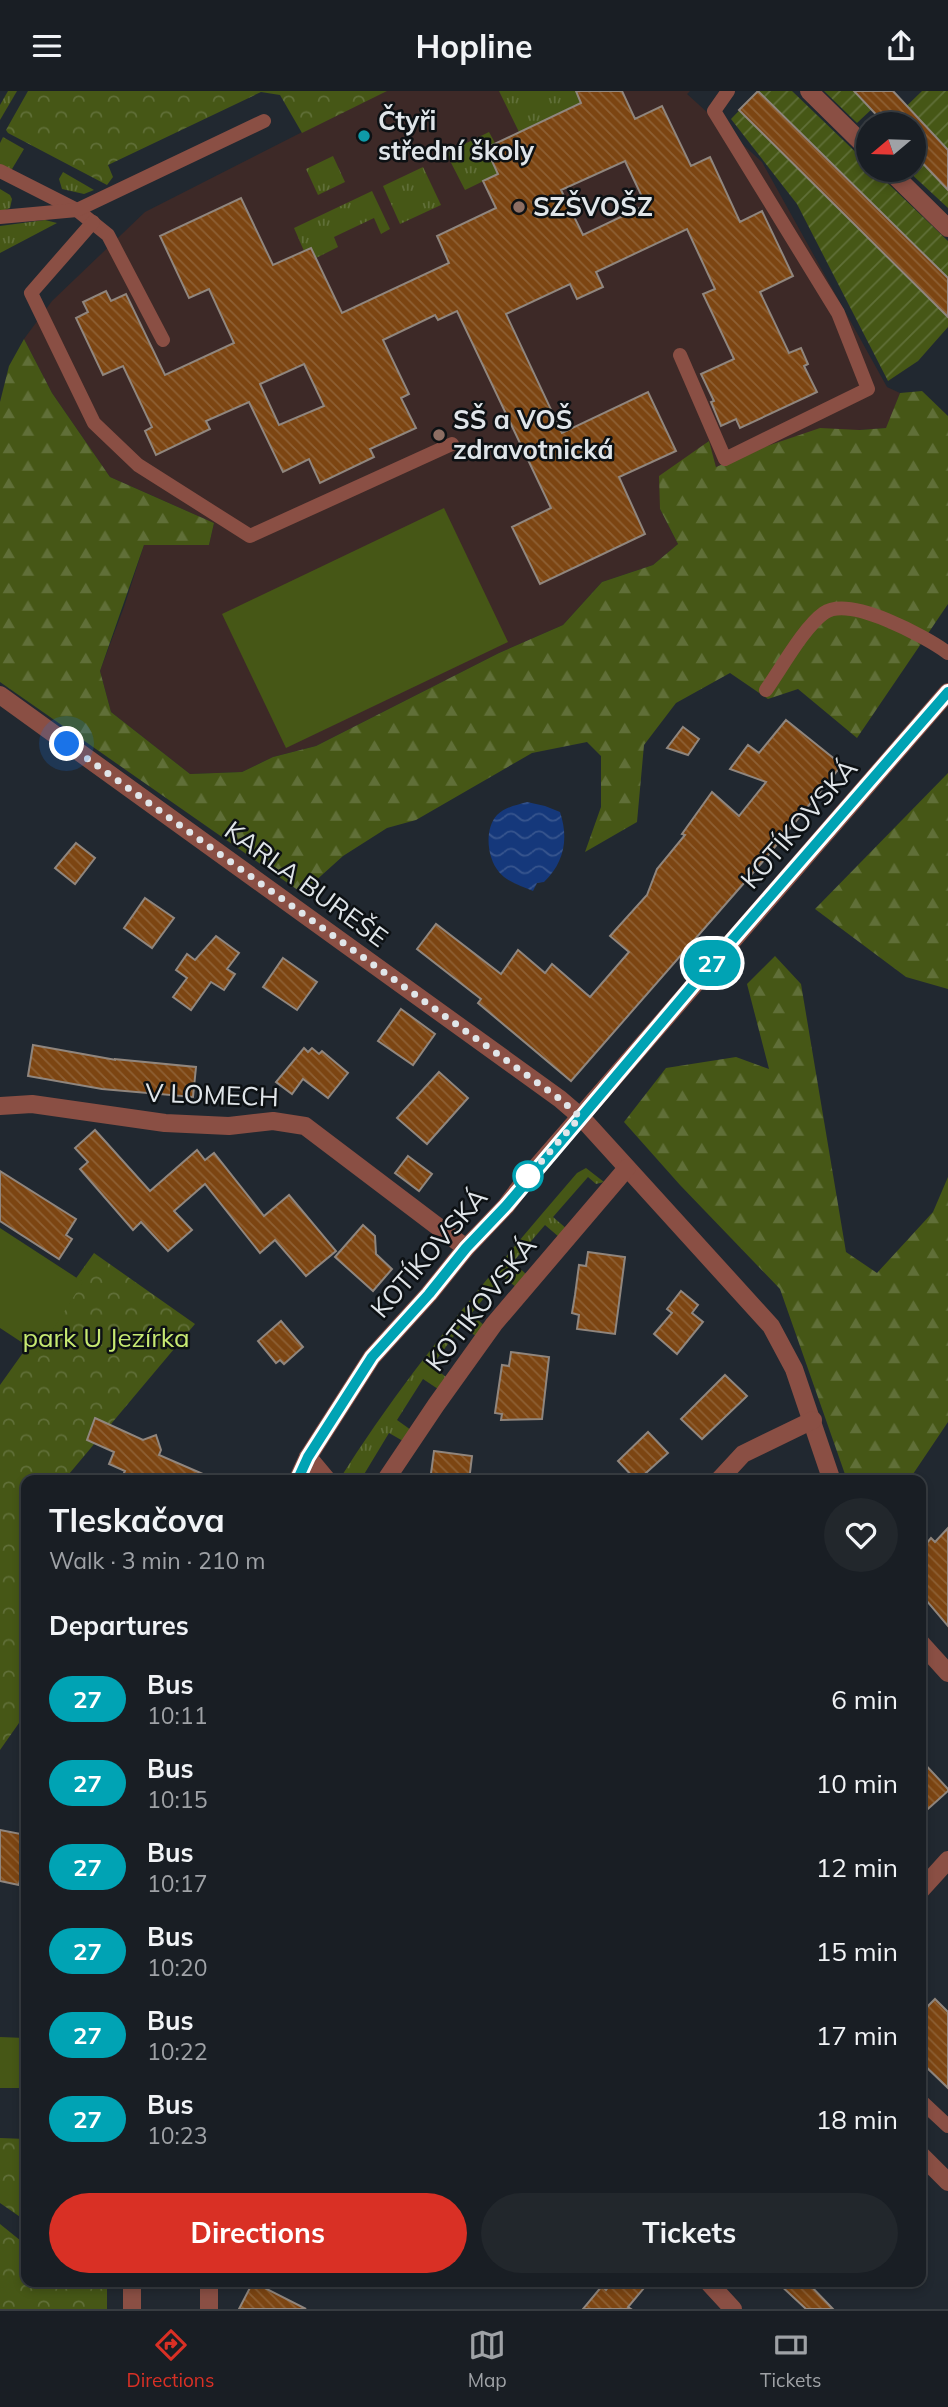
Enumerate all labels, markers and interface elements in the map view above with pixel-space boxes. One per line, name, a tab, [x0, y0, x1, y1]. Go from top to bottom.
text: Hopline	[415, 26, 533, 66]
icon: menu	[28, 27, 66, 65]
icon: share	[882, 27, 920, 65]
place label: Čtyři střední školy	[378, 104, 535, 167]
north arrow	[856, 112, 926, 182]
map controls	[856, 112, 926, 182]
marker: Čtyři střední školy	[356, 128, 372, 144]
place label: SZŠVOŠZ	[533, 190, 653, 223]
marker: SZŠVOŠZ	[511, 199, 527, 215]
place label: SŠ a VOŠ zdravotnická	[453, 403, 614, 466]
marker: SŠ a VOŠ zdravotnická	[431, 427, 447, 443]
your location	[49, 726, 84, 761]
street label: KOTÍKOVSKÁ	[733, 752, 864, 895]
street label: KARLA BUREŠE	[218, 813, 394, 954]
line badge: 27	[680, 940, 744, 986]
text: 27	[698, 948, 726, 978]
street label: V LOMECH	[145, 1076, 279, 1113]
unlabelled marker	[513, 1161, 543, 1191]
street label: KOTÍKOVSKÁ	[363, 1181, 494, 1324]
street label: KOTIKOVSKÁ	[418, 1230, 543, 1377]
park label: park U Jezírka	[22, 1321, 190, 1354]
button: heart	[824, 1498, 898, 1572]
text: Tleskačova	[49, 1499, 225, 1540]
text: Walk · 3 min · 210 m	[49, 1546, 266, 1575]
text: Departures	[49, 1609, 189, 1642]
text: Bus	[147, 1668, 193, 1701]
text: 6 min	[831, 1683, 898, 1716]
text: 27	[73, 1684, 102, 1714]
text: 10:11	[147, 1701, 207, 1730]
text: Bus	[147, 1752, 193, 1785]
text: 10 min	[816, 1767, 898, 1800]
text: 27	[73, 1768, 102, 1798]
text: 10:15	[147, 1785, 207, 1814]
text: Bus	[147, 1836, 193, 1869]
text: 12 min	[816, 1851, 898, 1884]
text: 27	[73, 1852, 102, 1882]
text: 10:17	[147, 1869, 207, 1898]
text: Bus	[147, 1920, 193, 1953]
text: 15 min	[816, 1935, 898, 1968]
text: 27	[73, 1936, 102, 1966]
text: 10:20	[147, 1953, 207, 1982]
text: Bus	[147, 2004, 193, 2037]
text: 17 min	[816, 2019, 898, 2052]
text: 27	[73, 2020, 102, 2050]
text: 10:22	[147, 2037, 207, 2066]
text: Bus	[147, 2088, 193, 2121]
text: 18 min	[816, 2103, 898, 2136]
text: 27	[73, 2104, 102, 2134]
text: 10:23	[147, 2121, 207, 2150]
button: Directions	[49, 2193, 467, 2273]
button: Tickets	[481, 2193, 898, 2273]
tab: Directions	[127, 2326, 214, 2392]
tab: Map	[468, 2326, 507, 2392]
tab: Tickets	[760, 2326, 821, 2392]

